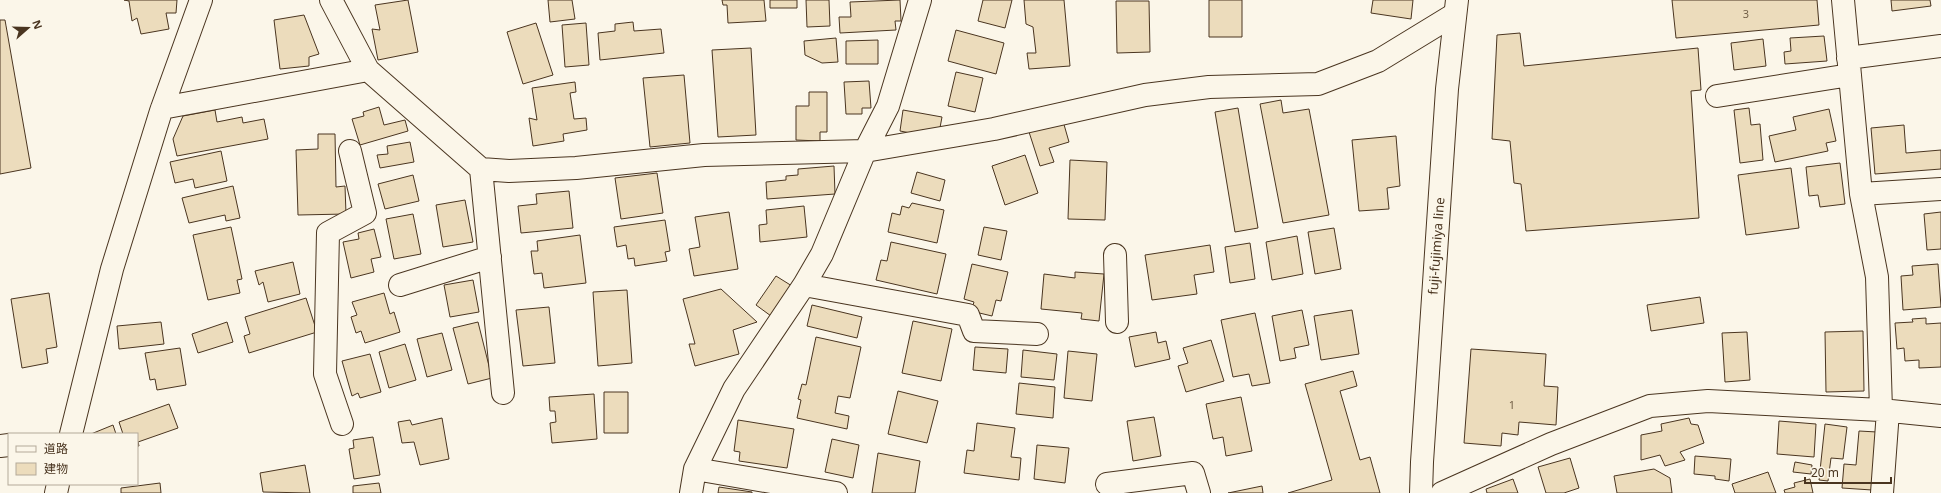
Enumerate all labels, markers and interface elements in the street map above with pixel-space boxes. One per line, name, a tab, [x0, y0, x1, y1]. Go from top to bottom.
house number: 3	[1743, 6, 1749, 21]
north arrow	[8, 8, 48, 48]
text: N	[29, 18, 46, 31]
street label: fuji-fujimiya line	[1424, 197, 1448, 295]
house number: 1	[1509, 397, 1515, 412]
legend	[8, 433, 138, 485]
text: 道路	[44, 440, 68, 457]
scale bar	[1805, 459, 1891, 485]
text: 建物	[44, 460, 68, 477]
text: 20 m	[1811, 464, 1839, 481]

